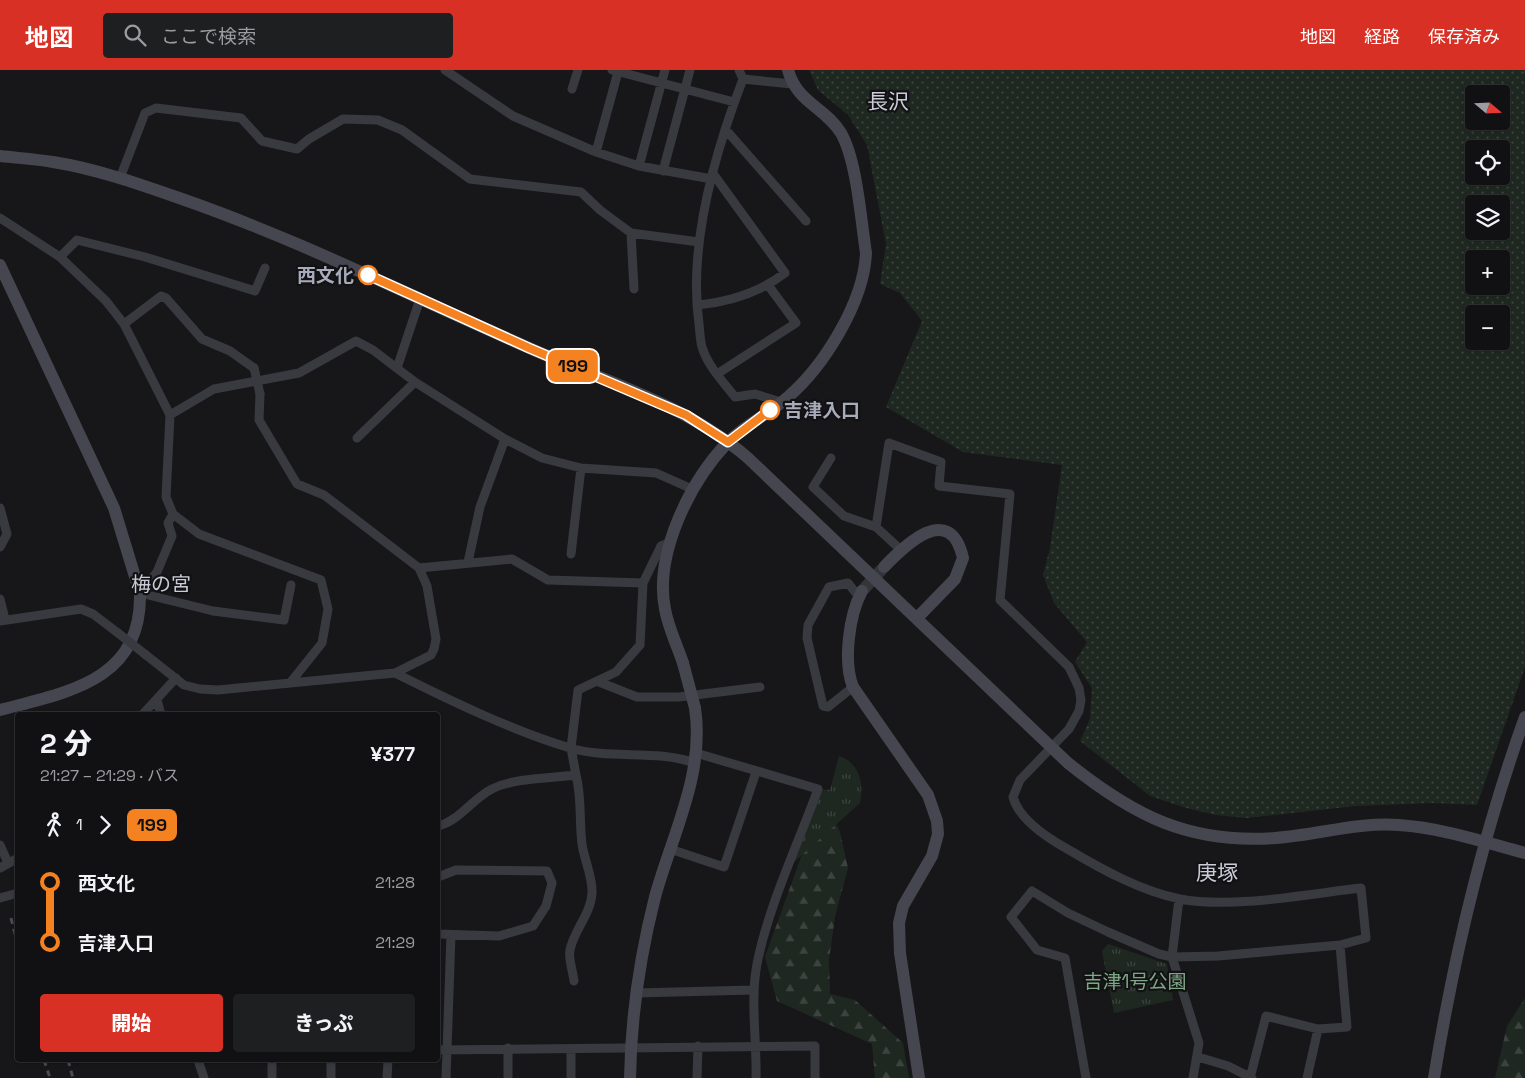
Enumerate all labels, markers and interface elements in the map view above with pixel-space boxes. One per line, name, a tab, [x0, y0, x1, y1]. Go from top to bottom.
search box	[103, 13, 453, 58]
icon: search	[121, 21, 149, 49]
text: 地図	[25, 22, 73, 53]
text: ここで検索	[161, 24, 256, 49]
text: 地図	[1300, 25, 1336, 48]
text: 経路	[1364, 25, 1400, 48]
text: 保存済み	[1428, 25, 1500, 48]
north arrow	[1465, 85, 1510, 130]
map controls	[1465, 85, 1510, 350]
district label: 長沢	[867, 88, 909, 115]
button: locate	[1465, 140, 1510, 185]
button: layers	[1465, 195, 1510, 240]
button: +	[1465, 250, 1510, 295]
place label: 西文化	[297, 263, 354, 288]
marker: 西文化	[358, 265, 378, 285]
button: −	[1465, 305, 1510, 350]
line badge: 199	[544, 350, 602, 382]
text: 199	[558, 354, 588, 377]
place label: 吉津入口	[784, 398, 860, 423]
marker: 吉津入口	[760, 400, 780, 420]
district label: 梅の宮	[131, 571, 191, 597]
text: 2 分	[40, 725, 92, 761]
text: ¥377	[371, 742, 415, 767]
text: 21:27 – 21:29 · バス	[40, 765, 179, 786]
icon: walk	[40, 811, 68, 839]
icon: forward	[91, 811, 119, 839]
text: 199	[137, 813, 167, 836]
text: 1	[76, 814, 83, 835]
district label: 庚塚	[1196, 859, 1238, 886]
text: 西文化	[78, 871, 135, 896]
text: 21:28	[375, 872, 415, 893]
text: 吉津入口	[78, 931, 154, 956]
text: 21:29	[375, 932, 415, 953]
park label: 吉津1号公園	[1084, 969, 1186, 994]
button: 開始	[40, 994, 223, 1052]
button: きっぷ	[233, 994, 415, 1052]

